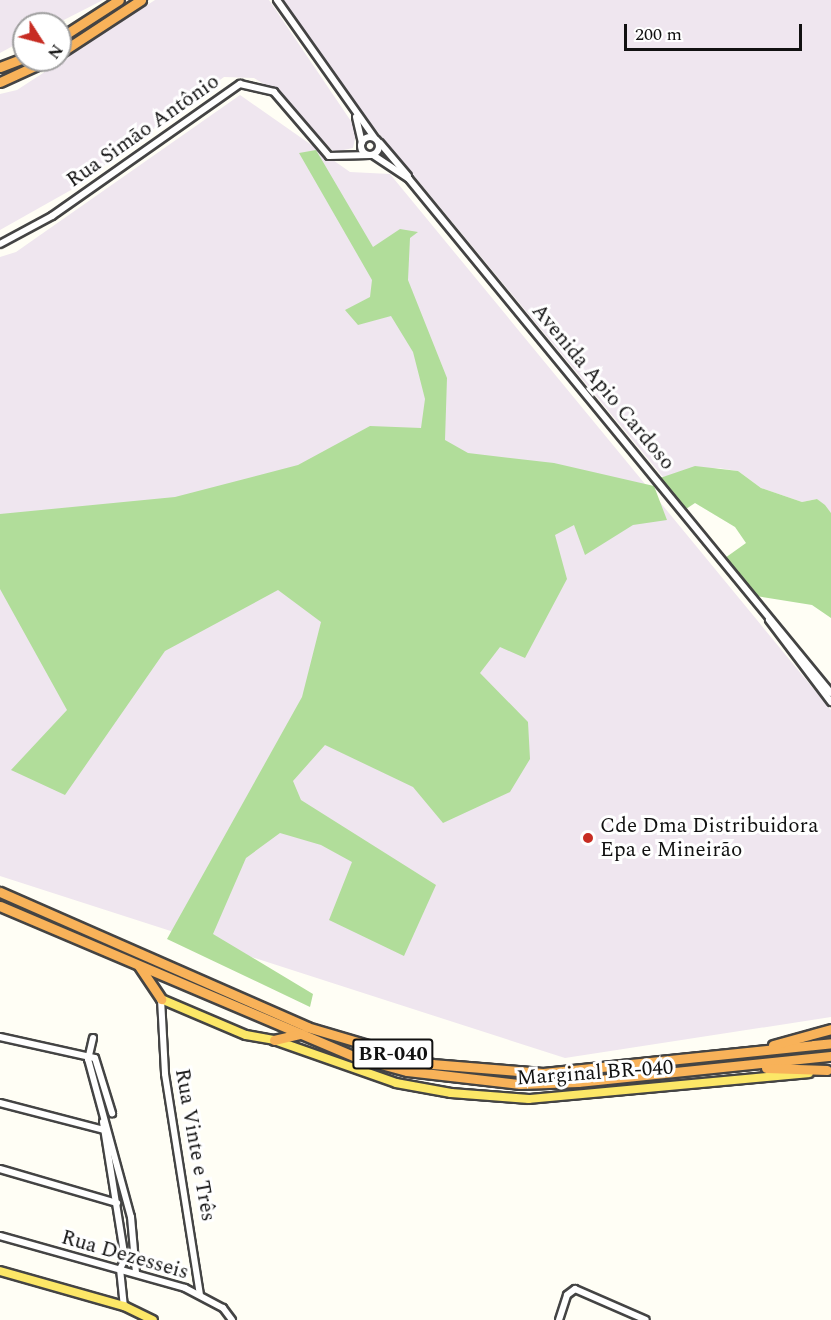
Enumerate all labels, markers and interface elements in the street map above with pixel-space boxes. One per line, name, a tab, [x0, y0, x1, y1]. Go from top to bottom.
north arrow	[12, 12, 72, 72]
scale bar	[627, 12, 806, 50]
text: 200 m	[635, 21, 682, 48]
text: N	[41, 39, 68, 64]
street label: Rua Simão Antônio	[62, 69, 224, 193]
street label: Avenida Apio Cardoso	[526, 299, 680, 475]
place label: Cde Dma Distribuidora Epa e Mineirão	[600, 813, 818, 863]
marker: Cde Dma Distribuidora Epa e Mineirão	[581, 831, 595, 845]
road number: BR-040	[351, 1037, 435, 1071]
street label: Marginal BR-040	[516, 1055, 674, 1091]
street label: Rua Vinte e Três	[169, 1067, 221, 1223]
street label: Rua Dezesseis	[58, 1225, 192, 1285]

